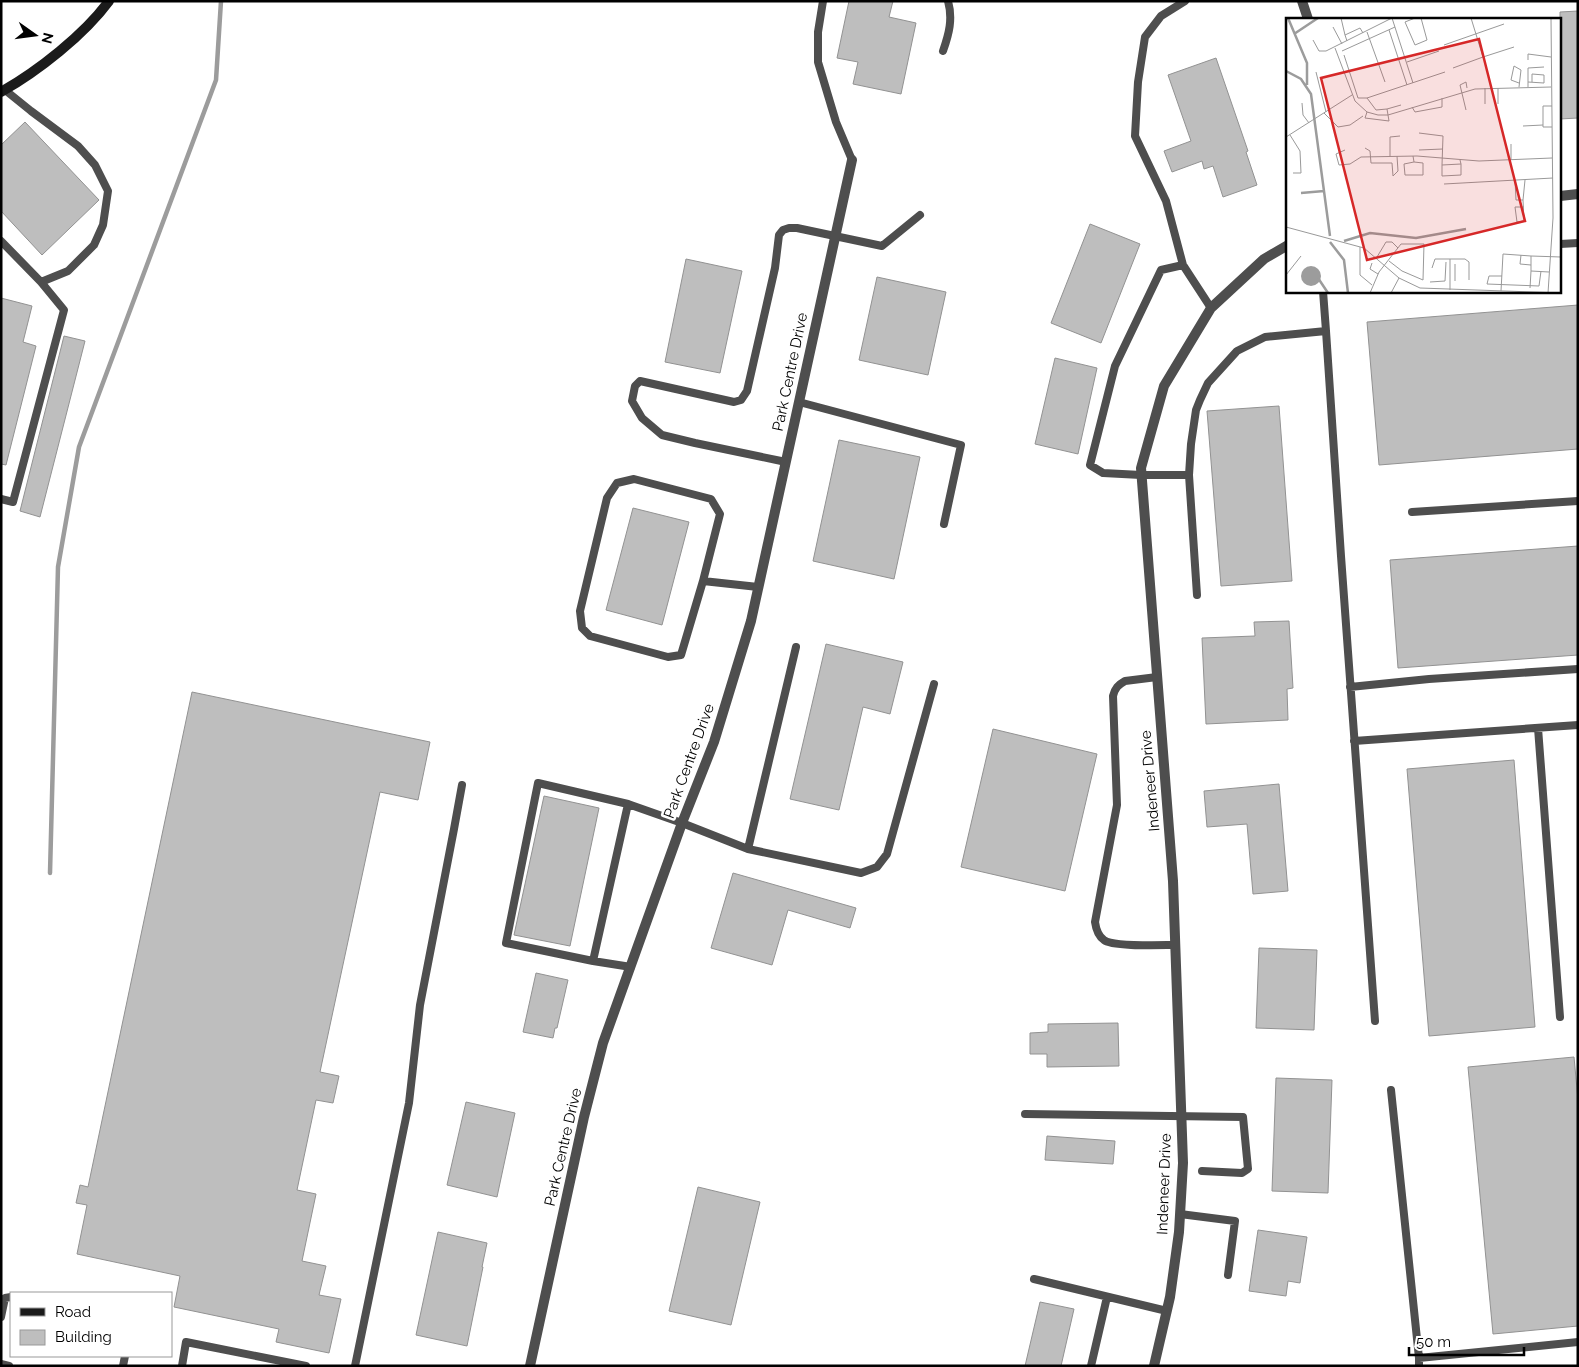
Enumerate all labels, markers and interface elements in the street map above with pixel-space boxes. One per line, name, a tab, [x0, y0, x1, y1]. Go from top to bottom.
north arrow	[10, 10, 60, 60]
inset map	[1286, 18, 1562, 292]
text: N	[39, 31, 57, 45]
street label: Park Centre Drive	[769, 311, 811, 433]
street label: Park Centre Drive	[660, 701, 718, 821]
street label: Indeneer Drive	[1137, 729, 1163, 832]
street label: Park Centre Drive	[541, 1086, 585, 1208]
street label: Indeneer Drive	[1153, 1133, 1175, 1235]
legend	[10, 1292, 172, 1357]
text: Road	[55, 1303, 91, 1321]
scale bar	[1409, 1324, 1524, 1356]
text: Building	[55, 1328, 112, 1346]
text: 50 m	[1416, 1333, 1451, 1351]

